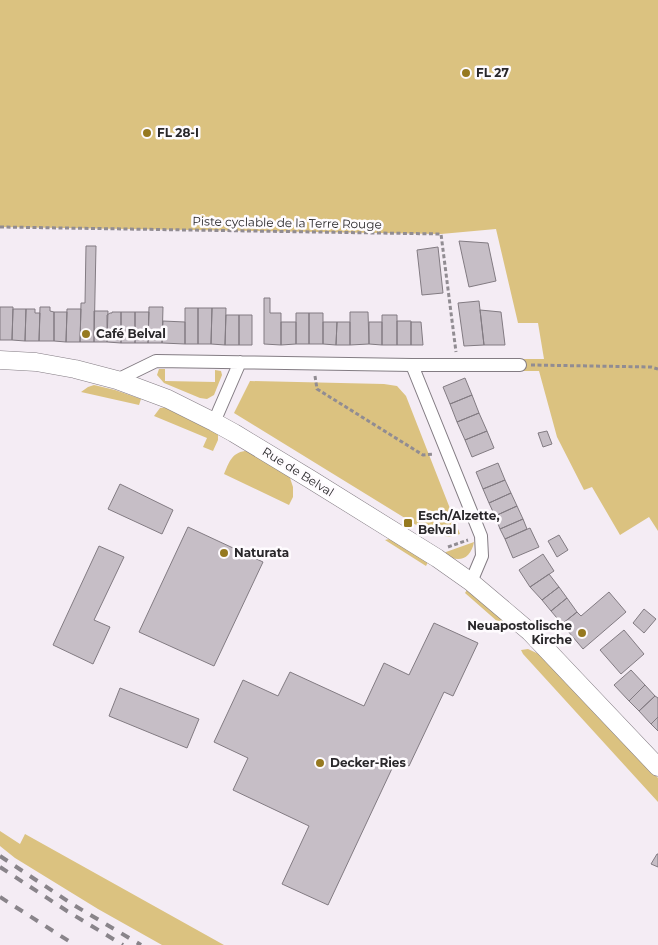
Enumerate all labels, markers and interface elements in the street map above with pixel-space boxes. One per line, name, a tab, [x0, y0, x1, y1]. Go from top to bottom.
place label: FL 27	[476, 65, 509, 80]
marker: FL 27	[460, 67, 472, 79]
place label: FL 28-I	[157, 125, 199, 140]
marker: FL 28-I	[141, 127, 153, 139]
street label: Piste cyclable de la Terre Rouge	[192, 213, 382, 232]
place label: Café Belval	[96, 326, 166, 341]
marker: Café Belval	[80, 328, 92, 340]
street label: Rue de Belval	[260, 444, 337, 500]
place label: Esch/Alzette, Belval	[418, 508, 500, 537]
marker: Esch/Alzette, Belval	[402, 517, 414, 529]
place label: Naturata	[234, 545, 289, 560]
marker: Naturata	[218, 547, 230, 559]
place label: Neuapostolische Kirche	[467, 618, 572, 647]
marker: Neuapostolische Kirche	[576, 627, 588, 639]
place label: Decker-Ries	[330, 755, 406, 770]
marker: Decker-Ries	[314, 757, 326, 769]

